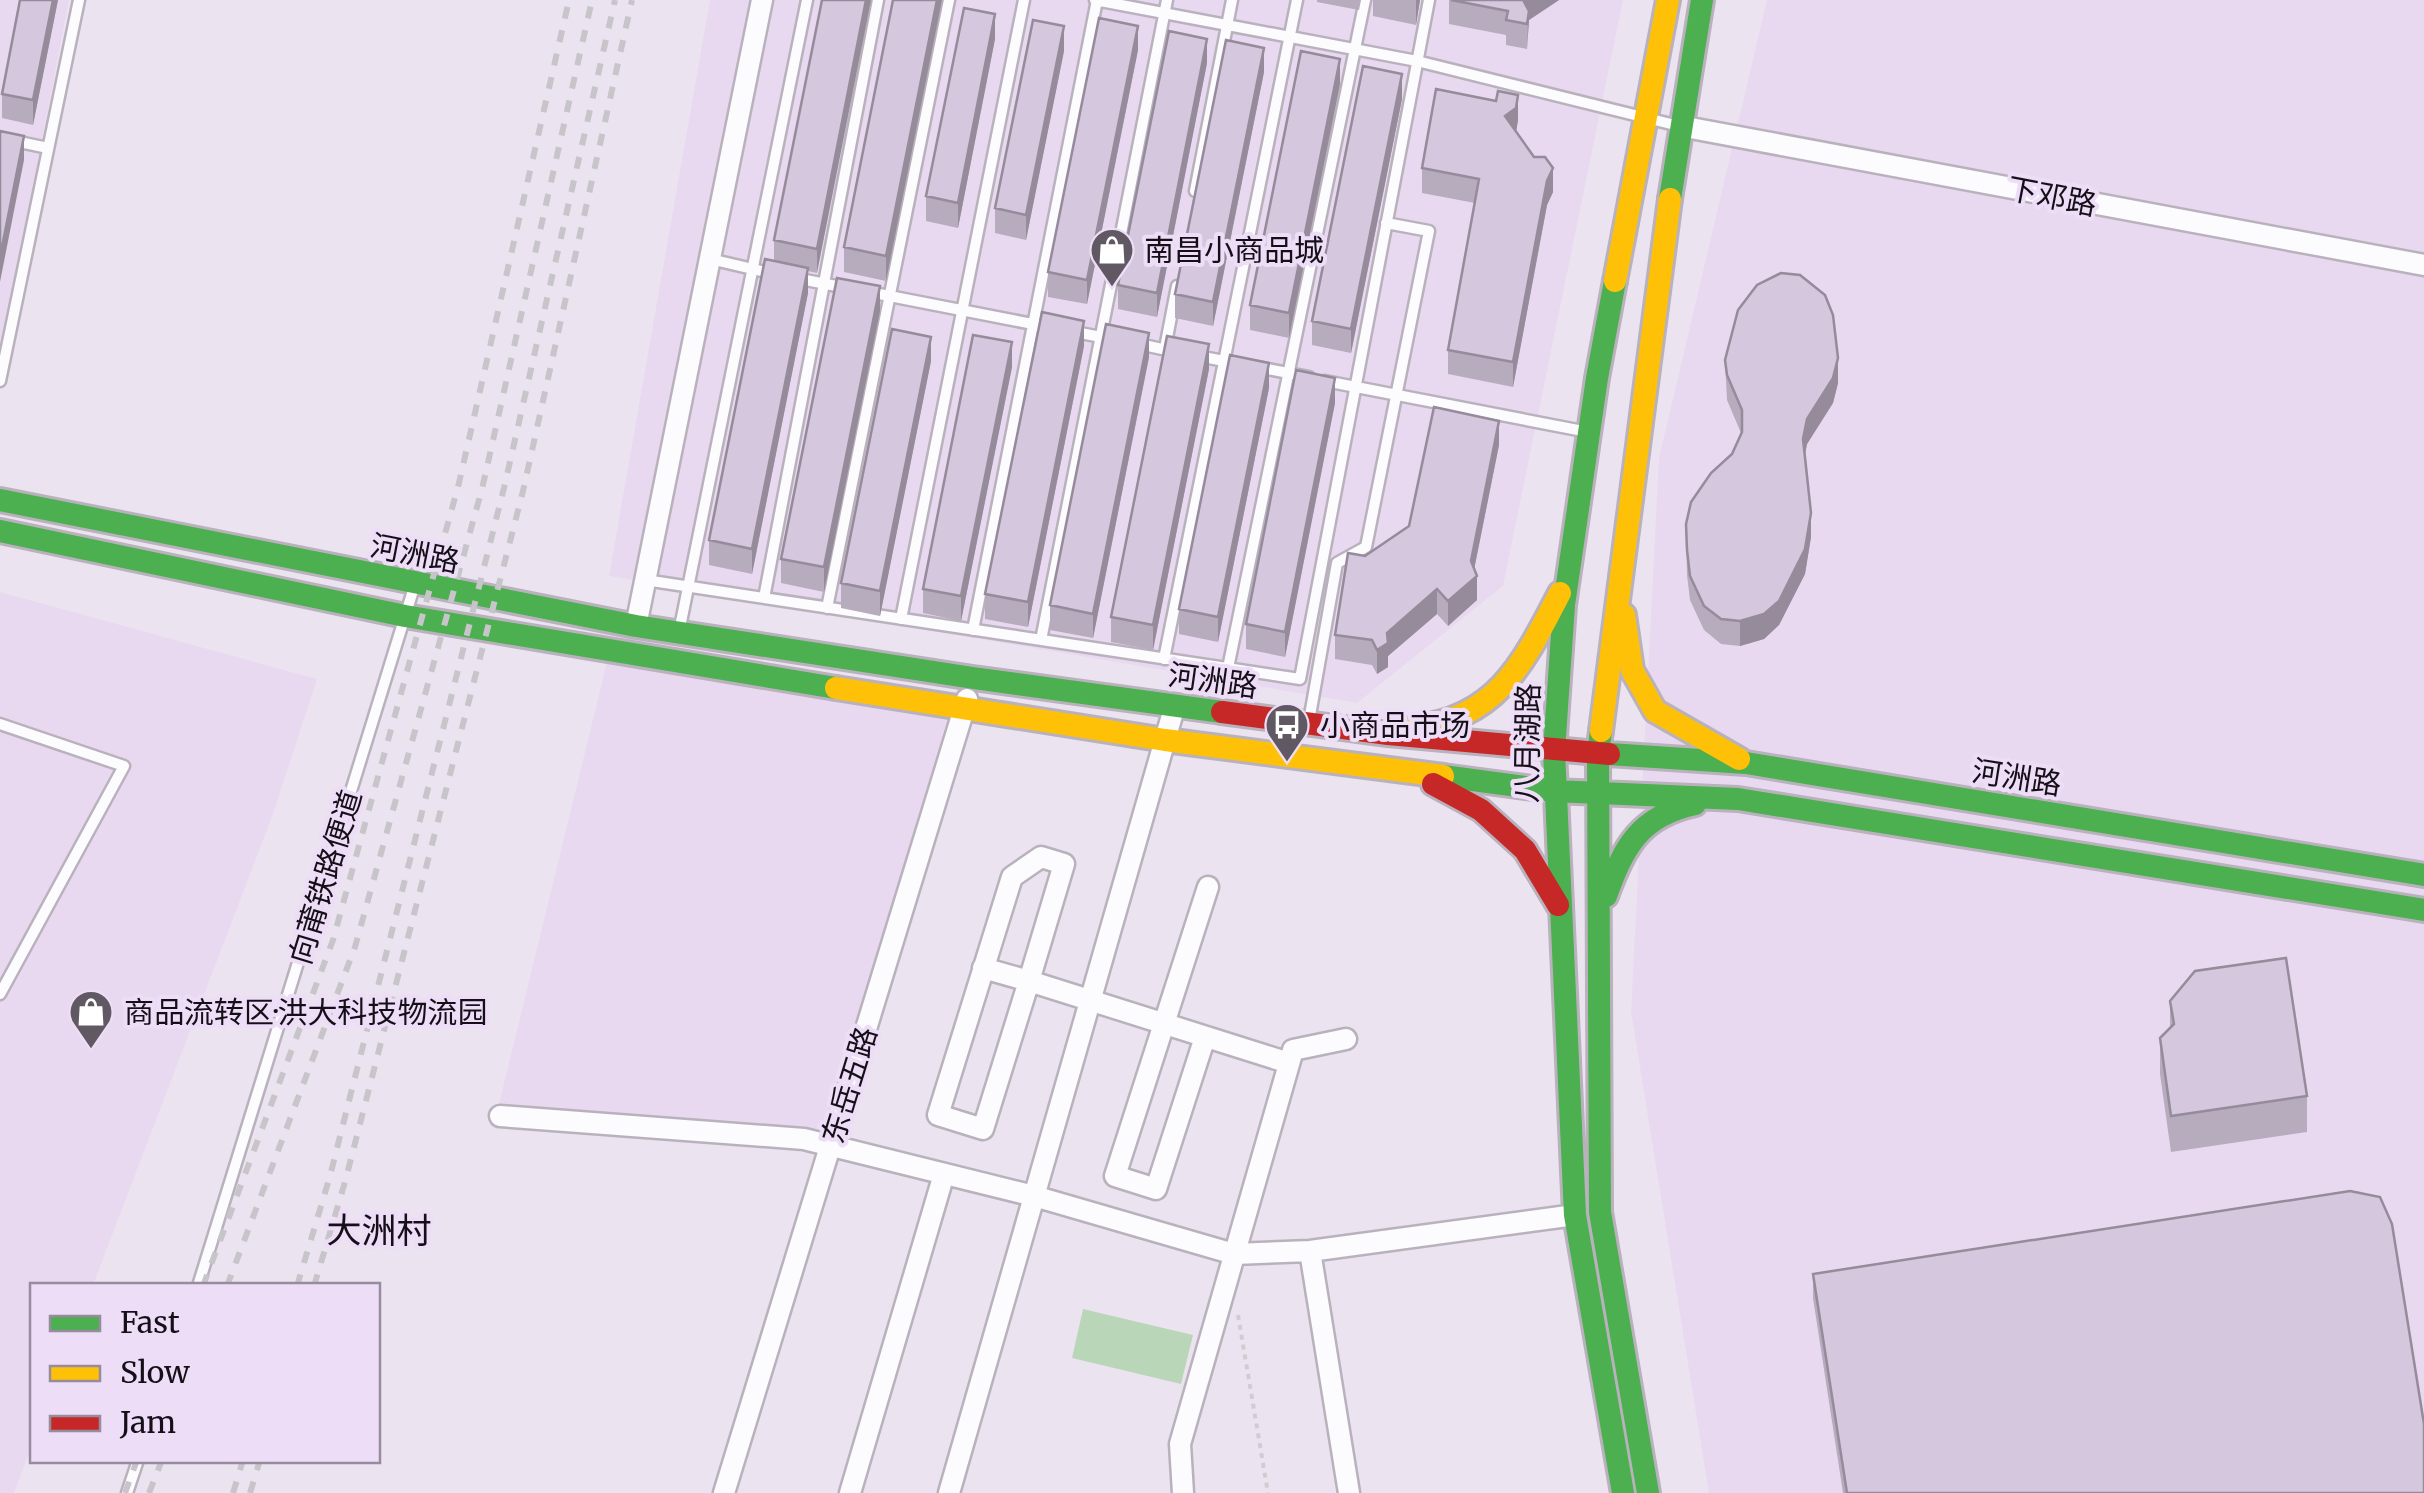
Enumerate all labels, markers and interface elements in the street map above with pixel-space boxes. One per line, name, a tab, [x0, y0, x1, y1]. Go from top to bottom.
street label: 下邓路	[2004, 169, 2100, 223]
shop icon: 南昌小商品城	[1089, 227, 1135, 288]
place label: 南昌小商品城	[1144, 231, 1324, 269]
street label: 河洲路	[367, 526, 463, 580]
street label: 河洲路	[1166, 655, 1260, 705]
street label: 八月湖路	[1507, 683, 1547, 803]
bus stop icon: 小商品市场	[1264, 702, 1310, 763]
place label: 小商品市场	[1320, 706, 1470, 744]
street label: 河洲路	[1970, 751, 2064, 803]
street label: 向莆铁路便道	[281, 785, 369, 969]
shop icon: 商品流转区·洪大科技物流园	[68, 989, 114, 1050]
place label: 商品流转区·洪大科技物流园	[124, 993, 487, 1031]
street label: 东岳五路	[813, 1022, 885, 1148]
district label: 大洲村	[326, 1209, 432, 1253]
legend	[30, 1283, 380, 1463]
text: Fast	[120, 1303, 180, 1341]
text: Slow	[120, 1353, 190, 1391]
text: Jam	[119, 1403, 176, 1441]

